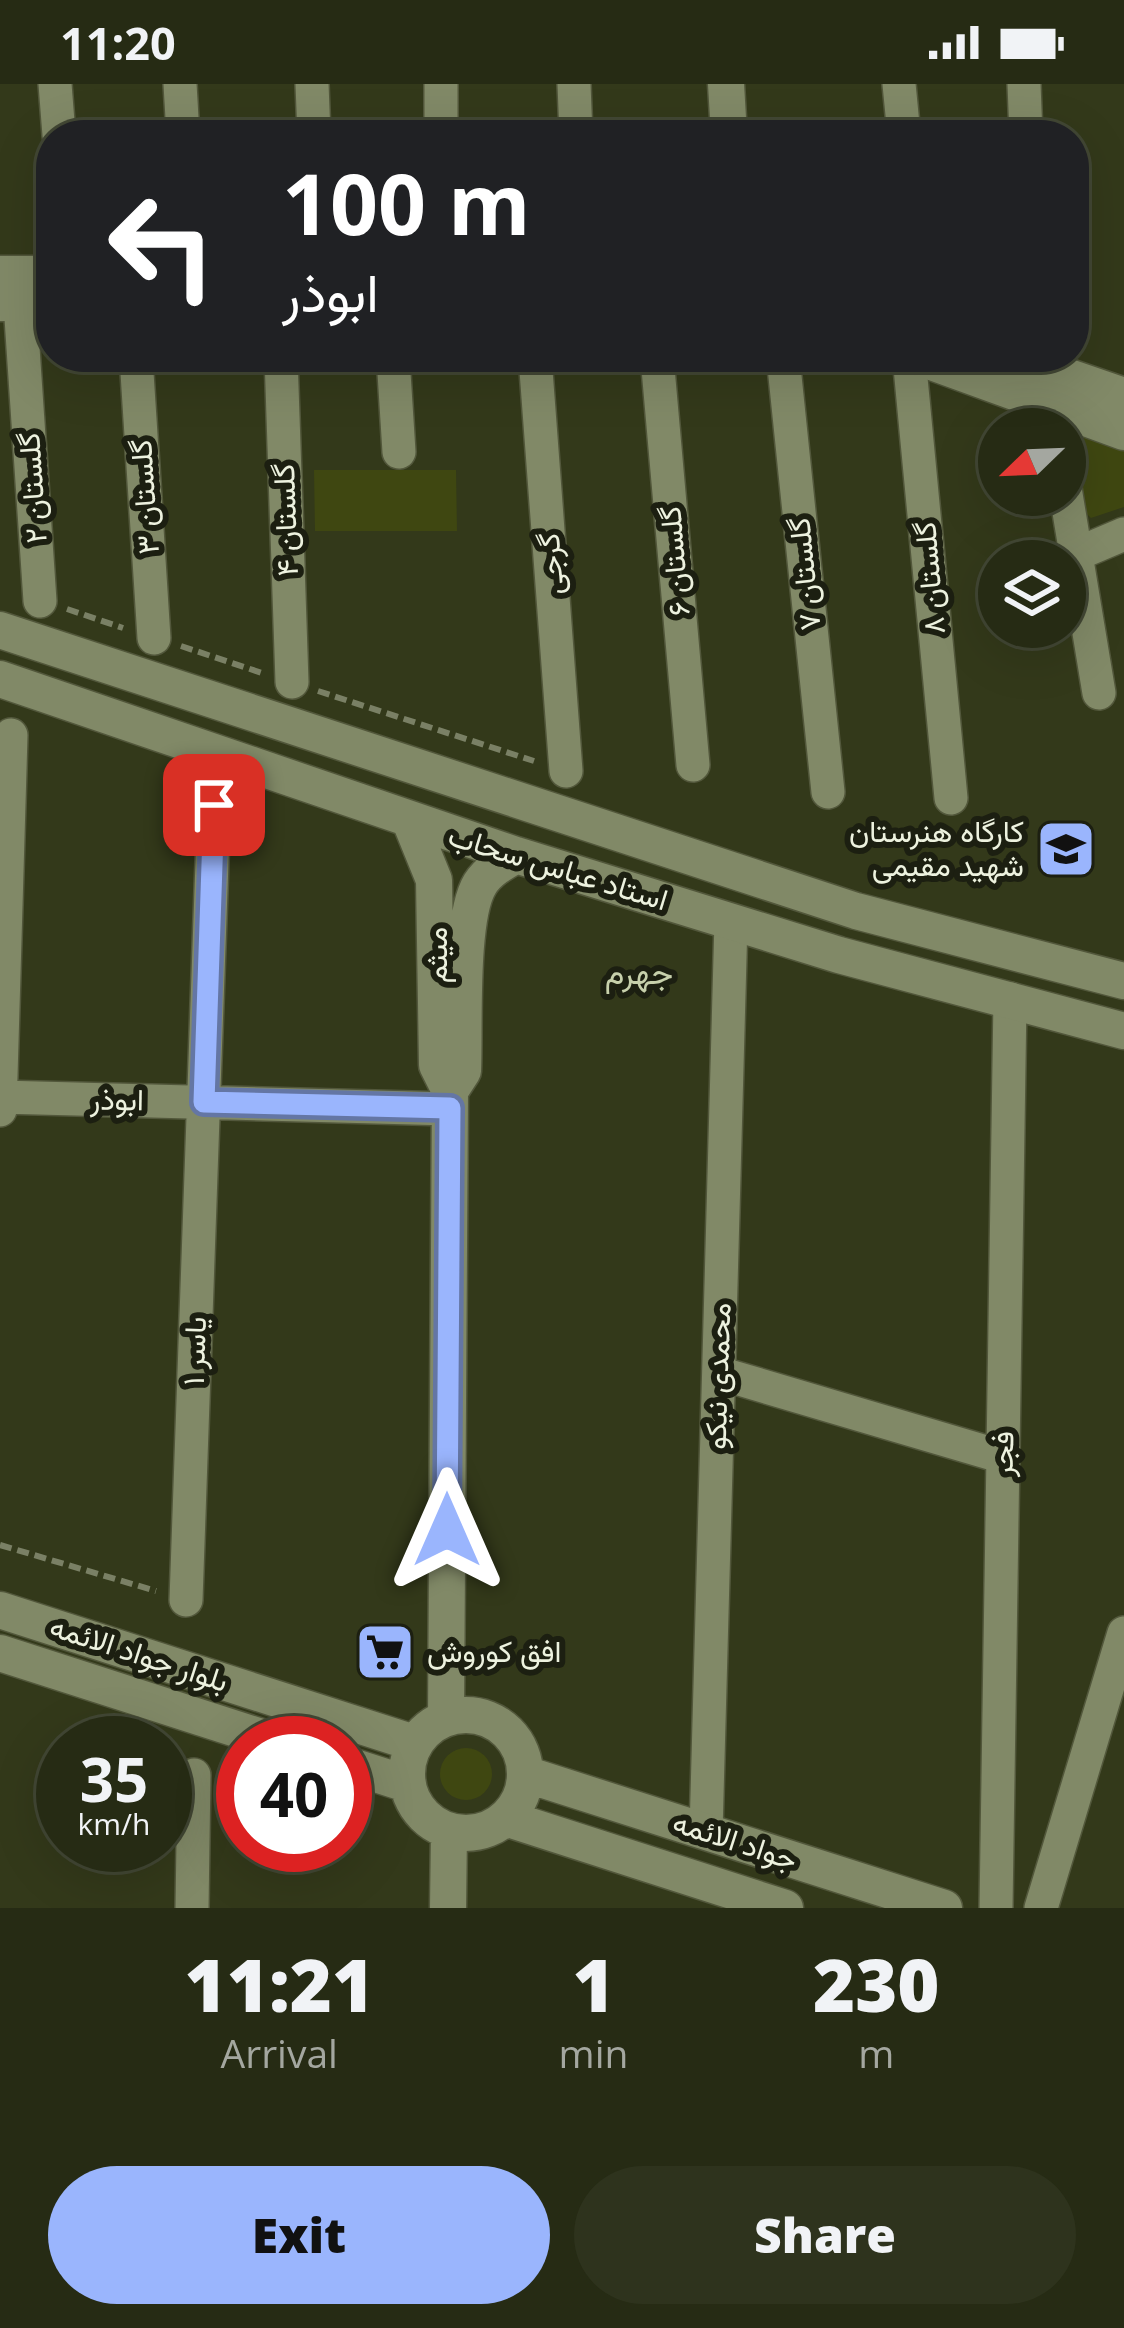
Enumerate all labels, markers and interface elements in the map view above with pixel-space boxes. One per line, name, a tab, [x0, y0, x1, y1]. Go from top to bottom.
text: 11:20	[60, 12, 176, 73]
text: 100 m	[282, 145, 530, 260]
icon: left	[84, 168, 240, 324]
text: ابوذر	[282, 254, 379, 328]
north arrow	[978, 408, 1086, 516]
map controls	[978, 408, 1086, 648]
street label: گلستان ۲	[7, 431, 56, 545]
street label: گلستان ۳	[119, 438, 168, 556]
street label: گلستان ۴	[262, 463, 307, 577]
street label: گلستان ۶	[648, 504, 699, 618]
street label: گلستان ۷	[777, 516, 830, 633]
street label: گلستان ۸	[903, 520, 954, 636]
street label: گرجی	[527, 532, 572, 597]
button: layers	[978, 540, 1086, 648]
pin	[163, 754, 265, 856]
icon: arrive	[181, 772, 247, 838]
place label: کارگاه هنرستان شهید مقیمی	[849, 810, 1024, 885]
street label: استاد عباس سحاب	[444, 814, 673, 919]
school or university icon: کارگاه هنرستان شهید مقیمی	[1035, 818, 1097, 880]
street label: میثم	[415, 927, 456, 983]
district label: جهرم	[605, 949, 673, 994]
street label: ابوذر	[89, 1078, 144, 1119]
street label: محمدی نیکو	[693, 1302, 740, 1450]
street label: یاسر ۱	[172, 1316, 215, 1386]
street label: فجر	[981, 1431, 1022, 1478]
position arrow	[384, 1467, 510, 1593]
street label: بلوار جواد الائمه	[45, 1604, 234, 1701]
supermarket icon: افق کوروش	[354, 1621, 416, 1683]
place label: افق کوروش	[427, 1630, 561, 1671]
speed limit sign: 40	[216, 1716, 372, 1872]
text: 35	[80, 1738, 148, 1820]
street label: جواد الائمه	[668, 1800, 803, 1879]
text: km/h	[78, 1803, 150, 1844]
text: 11:21	[185, 1935, 374, 2033]
text: 1	[572, 1935, 615, 2033]
text: 230	[813, 1935, 940, 2033]
text: Arrival	[221, 2026, 338, 2079]
text: min	[559, 2026, 628, 2079]
text: m	[858, 2026, 894, 2079]
button: Exit	[48, 2166, 550, 2304]
button: Share	[574, 2166, 1076, 2304]

